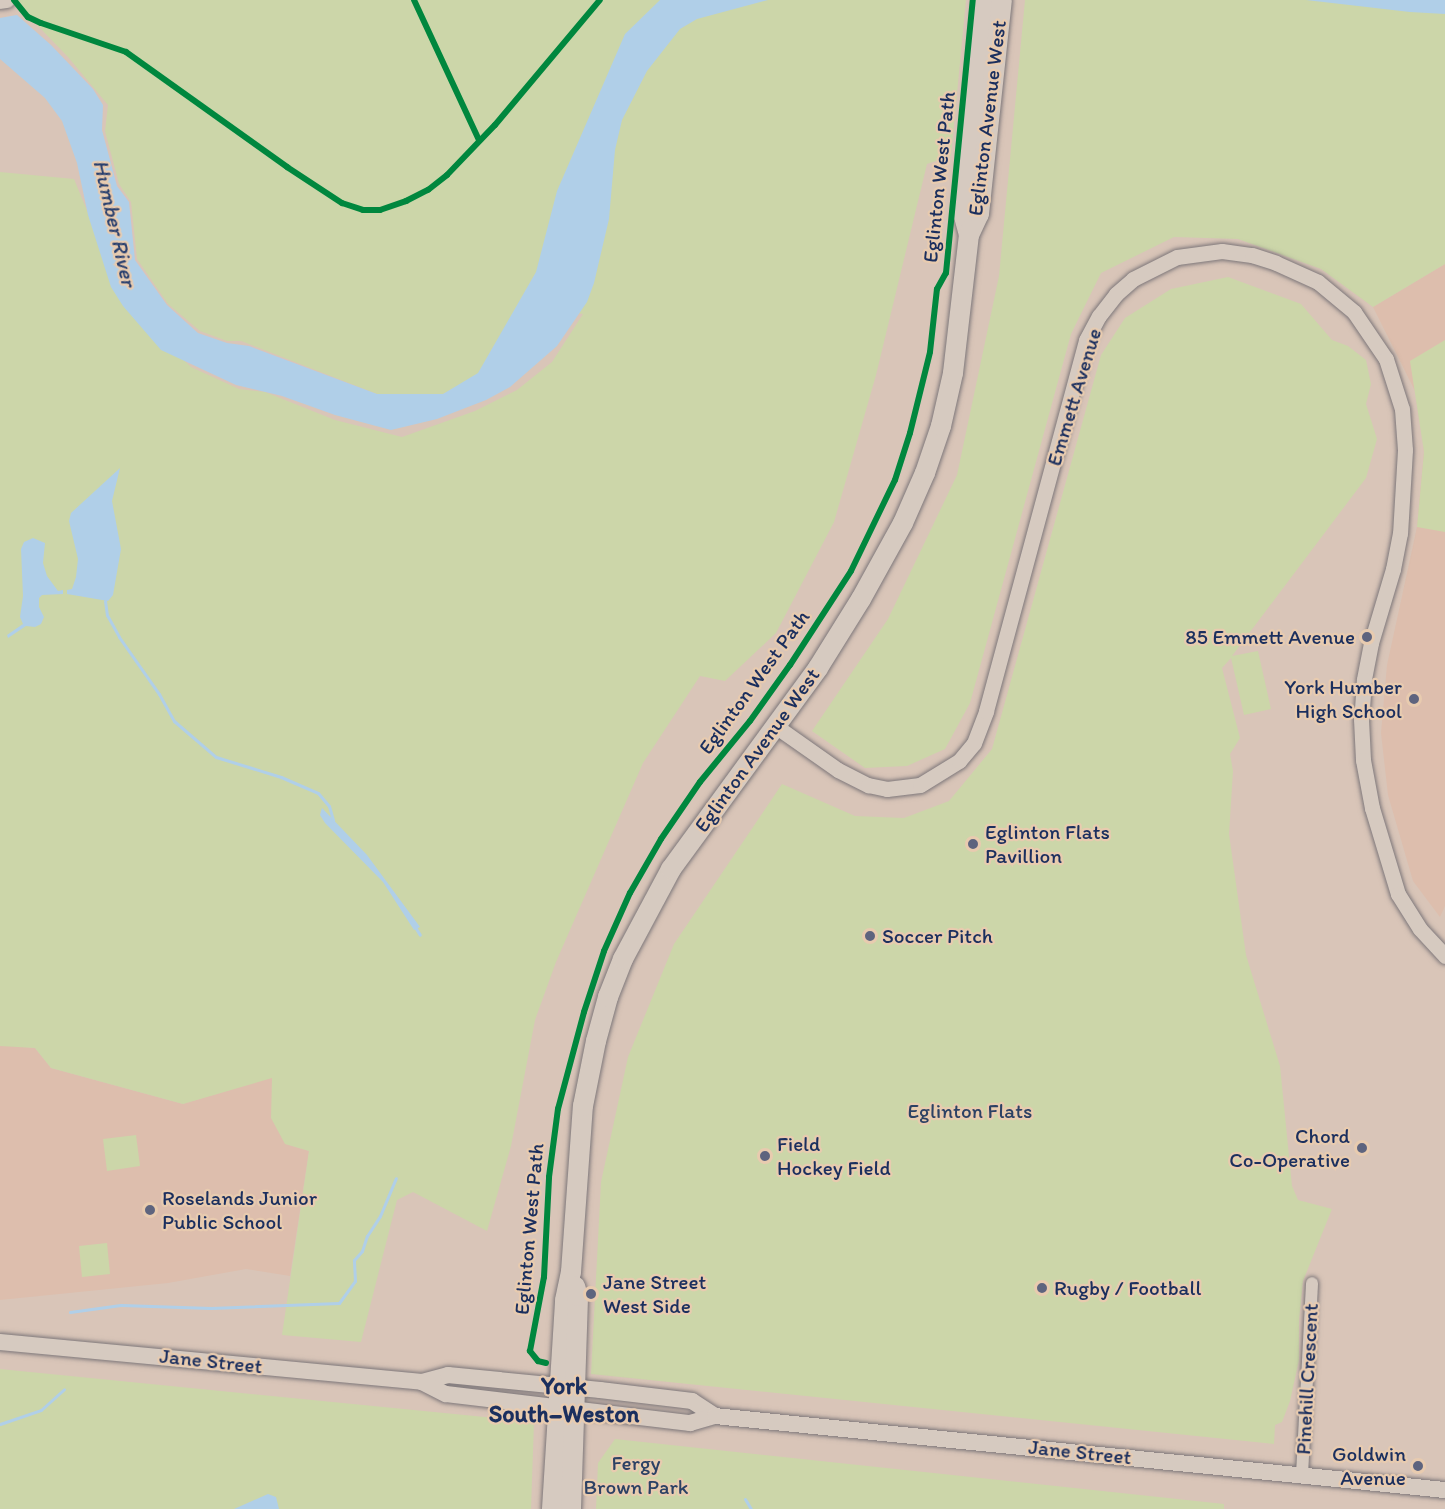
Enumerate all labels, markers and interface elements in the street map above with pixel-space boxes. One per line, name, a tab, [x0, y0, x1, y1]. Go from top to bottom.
street label: Eglinton Avenue West	[963, 20, 1011, 216]
street label: Eglinton West Path	[918, 91, 960, 263]
water label: Humber River	[88, 157, 142, 289]
street label: Emmett Avenue	[1041, 326, 1107, 468]
street label: Eglinton West Path	[694, 606, 814, 758]
place label: 85 Emmett Avenue	[1186, 624, 1355, 650]
marker: 85 Emmett Avenue	[1360, 630, 1374, 644]
street label: Eglinton Avenue West	[690, 664, 824, 836]
place label: York Humber High School	[1284, 674, 1402, 724]
marker: York Humber High School	[1407, 692, 1421, 706]
place label: Eglinton Flats Pavillion	[985, 819, 1110, 869]
marker: Eglinton Flats Pavillion	[966, 837, 980, 851]
place label: Soccer Pitch	[882, 923, 993, 949]
marker: Soccer Pitch	[863, 929, 877, 943]
park label: Eglinton Flats	[907, 1098, 1033, 1124]
place label: Chord Co-Operative	[1229, 1123, 1350, 1173]
place label: Field Hockey Field	[777, 1131, 891, 1181]
marker: Chord Co-Operative	[1355, 1141, 1369, 1155]
street label: Eglinton West Path	[509, 1143, 549, 1315]
marker: Field Hockey Field	[758, 1149, 772, 1163]
place label: Roselands Junior Public School	[162, 1185, 317, 1235]
marker: Roselands Junior Public School	[143, 1203, 157, 1217]
place label: Jane Street West Side	[603, 1269, 706, 1319]
place label: Rugby / Football	[1054, 1275, 1201, 1301]
marker: Rugby / Football	[1035, 1281, 1049, 1295]
marker: Jane Street West Side	[584, 1287, 598, 1301]
street label: Pinehill Crescent	[1290, 1302, 1324, 1456]
street label: Jane Street	[159, 1343, 263, 1379]
district label: York South–Weston	[489, 1372, 639, 1428]
street label: Jane Street	[1028, 1434, 1132, 1470]
place label: Goldwin Avenue	[1332, 1441, 1406, 1491]
park label: Fergy Brown Park	[584, 1450, 688, 1500]
marker: Goldwin Avenue	[1411, 1459, 1425, 1473]

